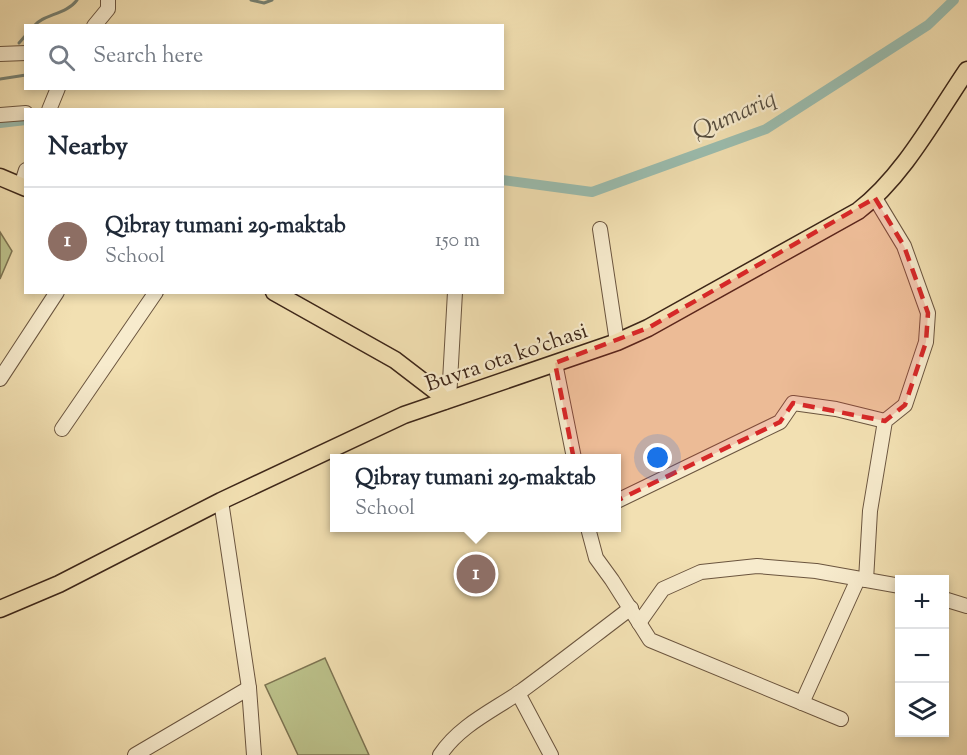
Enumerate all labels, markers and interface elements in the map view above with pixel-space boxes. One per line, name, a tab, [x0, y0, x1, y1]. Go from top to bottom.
search box	[24, 24, 504, 90]
icon: search	[45, 41, 78, 74]
text: Search here	[93, 41, 203, 73]
water label: Qumariq	[687, 82, 782, 149]
text: Nearby	[48, 129, 128, 166]
text: Qibray tumani 29-maktab	[105, 211, 346, 243]
text: 1	[64, 227, 71, 256]
text: 150 m	[435, 227, 480, 256]
text: School	[105, 243, 165, 272]
street label: Buvra ota ko'chasi	[421, 316, 593, 402]
your location	[643, 443, 672, 472]
popup	[330, 454, 621, 532]
text: Qibray tumani 29-maktab	[355, 463, 596, 495]
text: School	[355, 495, 415, 524]
pin: 1	[456, 552, 496, 596]
map controls	[895, 575, 949, 737]
button: +	[895, 575, 949, 629]
button: −	[895, 629, 949, 683]
button: layers	[895, 683, 949, 737]

